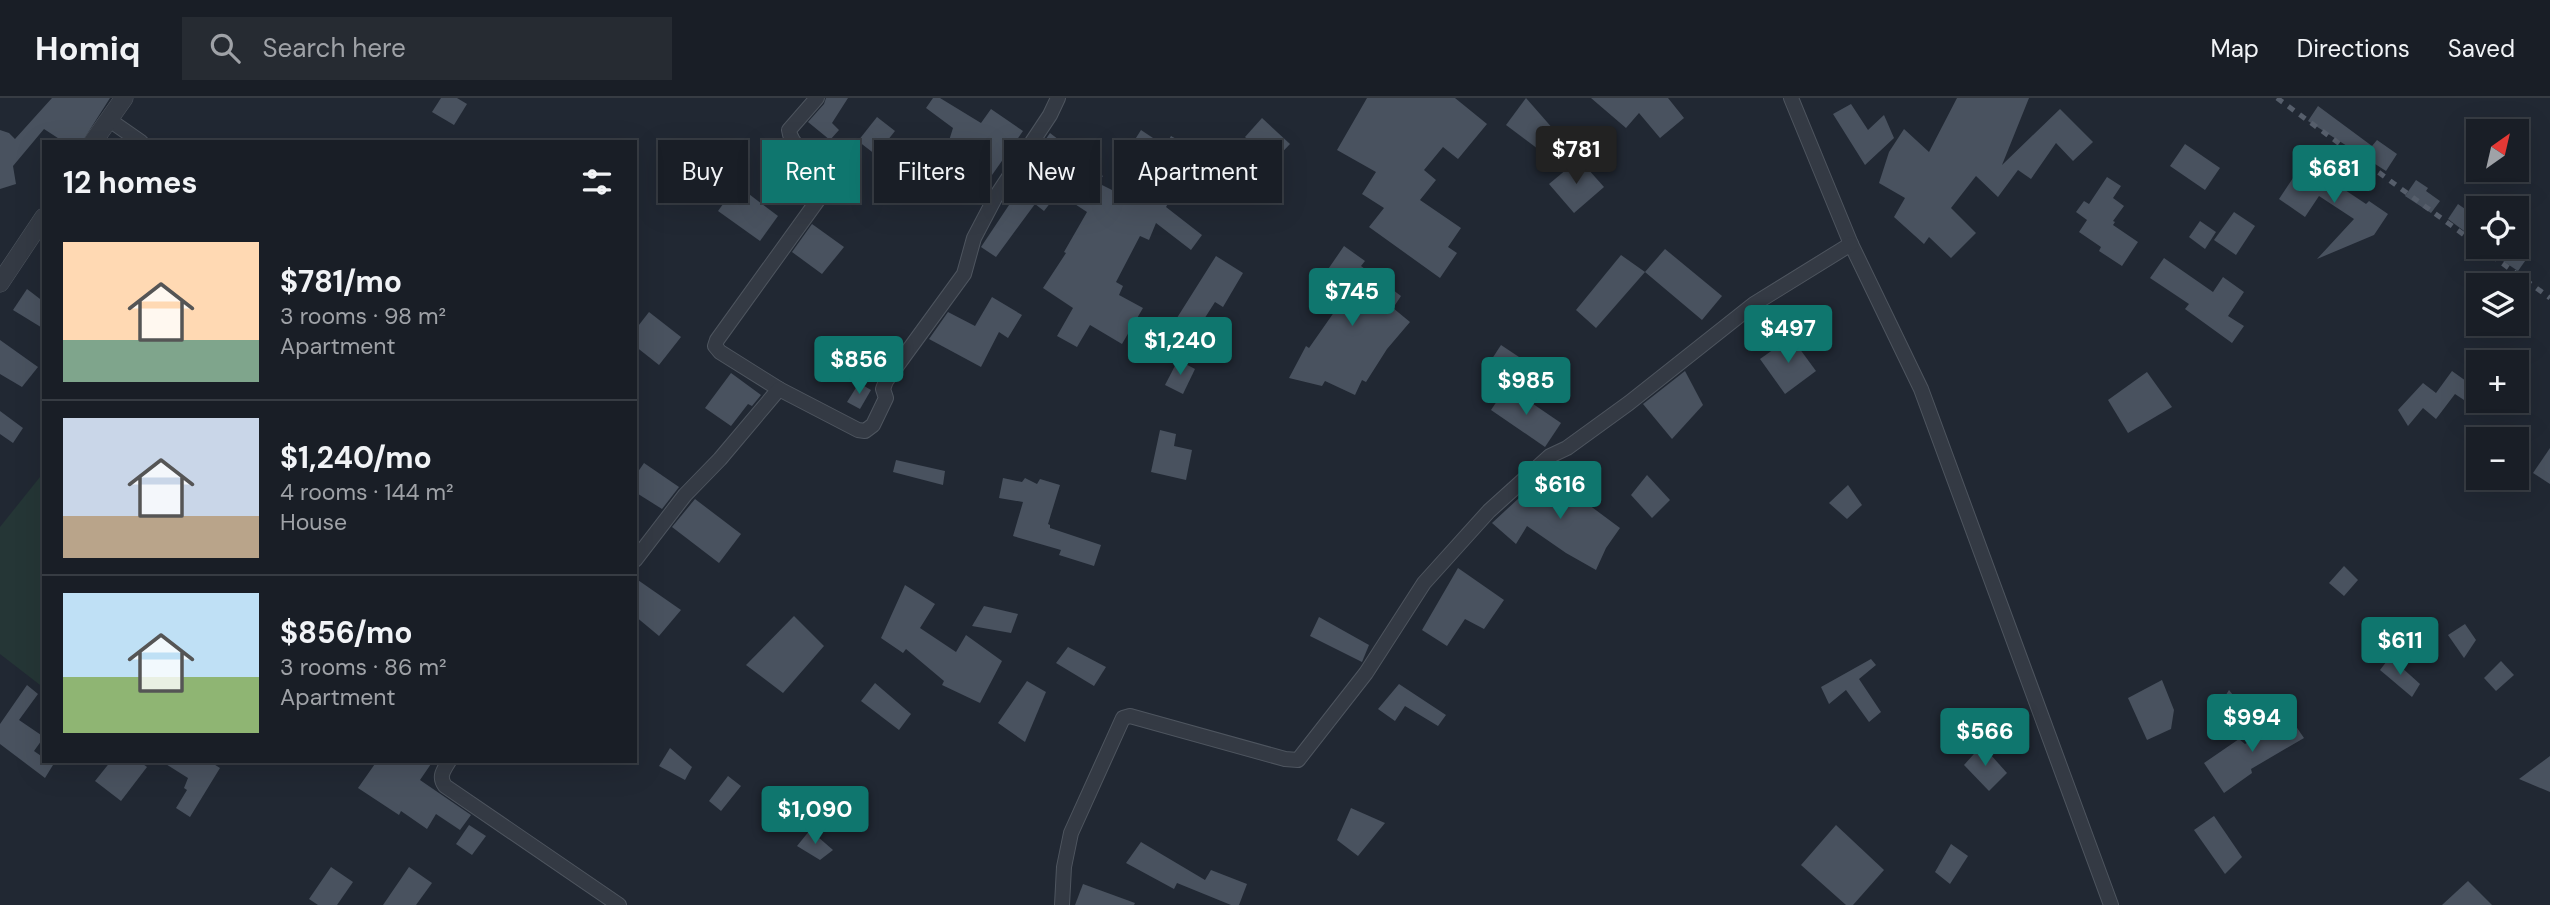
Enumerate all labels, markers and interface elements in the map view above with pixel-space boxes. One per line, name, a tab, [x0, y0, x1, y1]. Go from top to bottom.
search box	[182, 17, 672, 80]
text: Homiq	[35, 27, 140, 70]
icon: search	[206, 29, 244, 67]
text: Search here	[262, 31, 406, 65]
text: Map	[2211, 33, 2259, 64]
text: Directions	[2297, 33, 2410, 64]
text: Saved	[2448, 33, 2515, 64]
north arrow	[2466, 119, 2529, 182]
map controls	[2466, 119, 2529, 490]
pin: $781	[1535, 126, 1617, 186]
text: $781	[1552, 134, 1600, 164]
chip: Buy	[658, 140, 748, 203]
chip: Rent	[762, 140, 860, 203]
chip: Filters	[874, 140, 990, 203]
chip: New	[1004, 140, 1100, 203]
chip: Apartment	[1114, 140, 1282, 203]
pin: $681	[2293, 146, 2375, 205]
text: $681	[2309, 153, 2359, 183]
text: 12 homes	[63, 163, 197, 202]
icon: filters	[578, 163, 616, 201]
button: locate	[2466, 196, 2529, 259]
text: $781/mo	[280, 262, 402, 301]
pin: $745	[1311, 268, 1393, 328]
icon: home	[119, 270, 203, 354]
button: layers	[2466, 273, 2529, 336]
text: $745	[1325, 276, 1379, 306]
text: 3 rooms · 98 m²	[280, 301, 446, 331]
pin: $497	[1747, 306, 1829, 365]
text: $497	[1760, 313, 1816, 343]
pin: $1,240	[1123, 317, 1237, 377]
text: $1,240	[1144, 325, 1216, 355]
text: Apartment	[280, 331, 395, 361]
pin: $856	[818, 336, 900, 396]
text: $856	[830, 344, 888, 374]
button: +	[2466, 350, 2529, 413]
pin: $985	[1485, 358, 1567, 417]
text: $985	[1497, 365, 1555, 395]
button: −	[2466, 427, 2529, 490]
text: $1,240/mo	[280, 438, 432, 477]
icon: home	[119, 446, 203, 530]
pin: $616	[1519, 462, 1601, 521]
text: $616	[1534, 469, 1586, 499]
text: 4 rooms · 144 m²	[280, 477, 454, 507]
text: House	[280, 507, 347, 537]
text: $856/mo	[280, 613, 413, 652]
pin: $611	[2359, 618, 2441, 677]
icon: home	[119, 621, 203, 705]
text: $611	[2377, 625, 2423, 655]
text: 3 rooms · 86 m²	[280, 652, 447, 682]
text: Apartment	[280, 682, 395, 712]
pin: $994	[2211, 694, 2293, 754]
text: $994	[2223, 702, 2281, 732]
pin: $566	[1944, 708, 2026, 768]
text: $566	[1956, 716, 2014, 746]
pin: $1,090	[758, 786, 872, 846]
text: $1,090	[778, 794, 852, 824]

